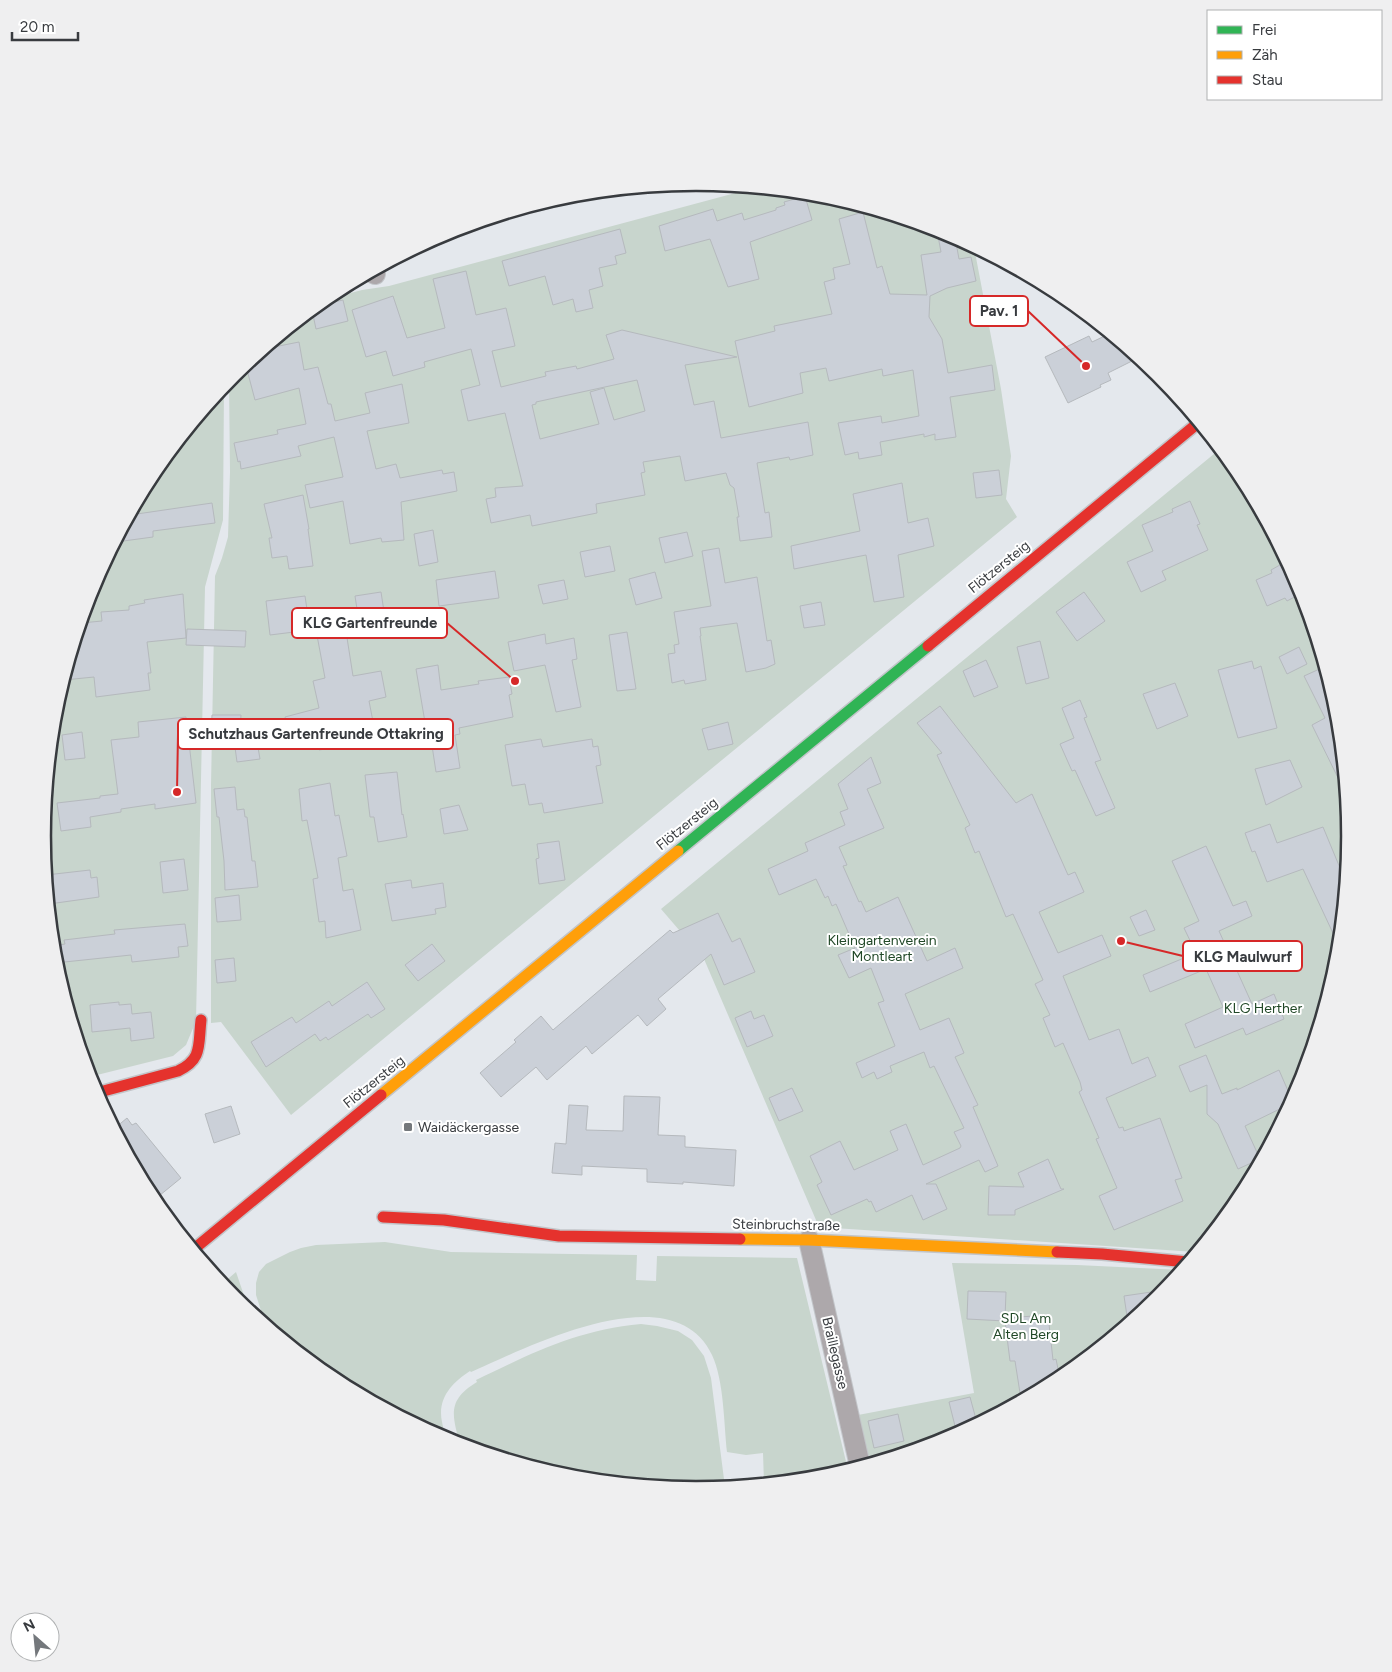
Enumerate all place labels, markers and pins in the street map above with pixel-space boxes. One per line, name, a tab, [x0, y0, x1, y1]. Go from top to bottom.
callout: Pav. 1	[970, 296, 1028, 326]
callout: KLG Gartenfreunde	[292, 608, 447, 638]
callout: Schutzhaus Gartenfreunde Ottakring	[178, 719, 453, 749]
callout: KLG Maulwurf	[1183, 941, 1302, 971]
place label: Waidäckergasse	[418, 1119, 520, 1136]
marker: Waidäckergasse	[402, 1121, 414, 1133]

